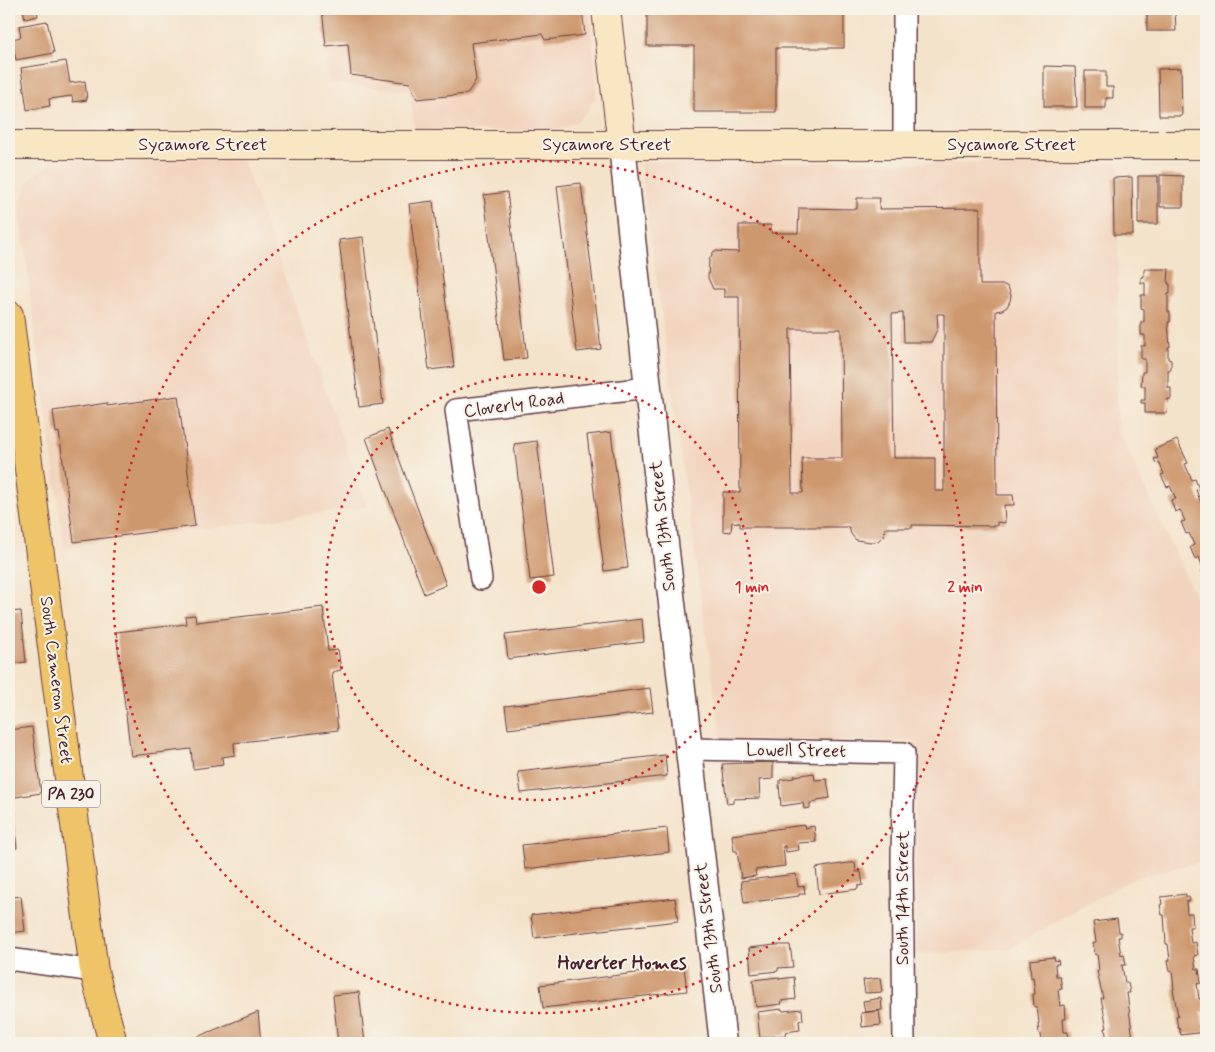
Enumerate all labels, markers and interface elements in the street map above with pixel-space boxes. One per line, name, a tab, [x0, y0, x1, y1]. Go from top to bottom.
street label: Sycamore Street	[138, 133, 268, 157]
street label: Sycamore Street	[542, 133, 672, 157]
street label: Sycamore Street	[947, 133, 1077, 157]
street label: Cloverly Road	[462, 386, 566, 424]
street label: South 13th Street	[644, 459, 682, 592]
centre of rings	[530, 578, 548, 596]
text: 1 min	[735, 578, 769, 598]
text: 2 min	[947, 578, 983, 598]
street label: South Cameron Street	[34, 595, 78, 765]
street label: Lowell Street	[746, 738, 846, 764]
road number: PA 230	[42, 781, 100, 808]
street label: South 14th Street	[891, 830, 915, 965]
street label: South 13th Street	[689, 861, 729, 995]
district label: Hoverter Homes	[558, 951, 687, 976]

